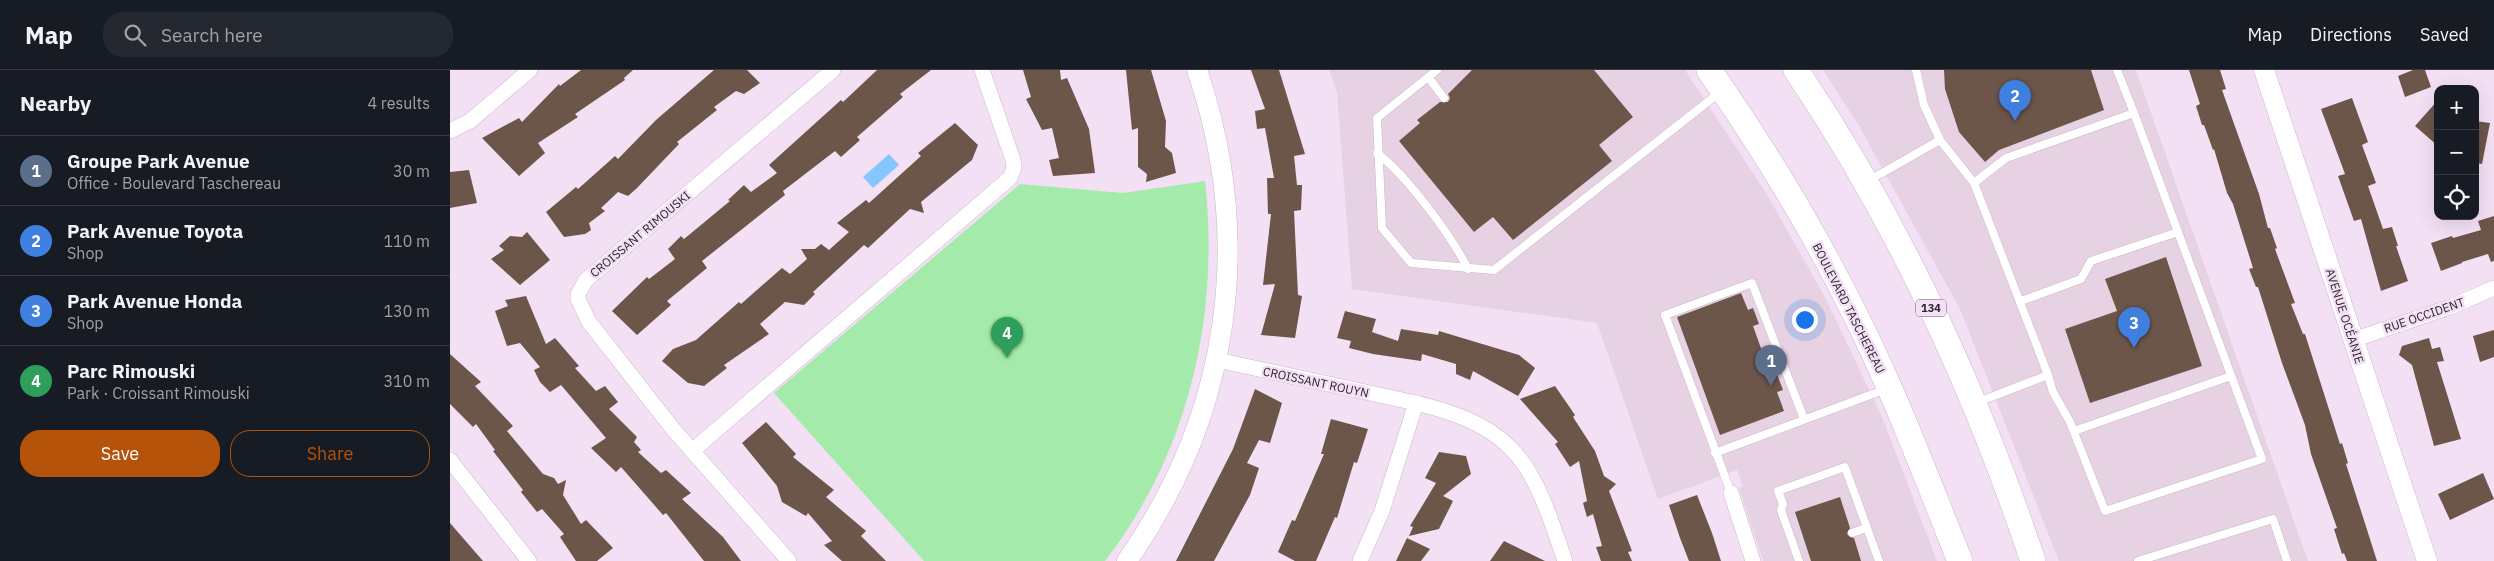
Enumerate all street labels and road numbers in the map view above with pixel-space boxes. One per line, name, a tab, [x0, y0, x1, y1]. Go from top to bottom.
street label: CROISSANT RIMOUSKI	[587, 188, 693, 280]
street label: BOULEVARD TASCHEREAU	[1810, 240, 1888, 376]
street label: AVENUE OCÉANIE	[2323, 267, 2367, 365]
street label: RUE OCCIDENT	[2382, 294, 2466, 336]
road number: 134	[1916, 300, 1946, 317]
street label: CROISSANT ROUYN	[1262, 363, 1370, 401]

